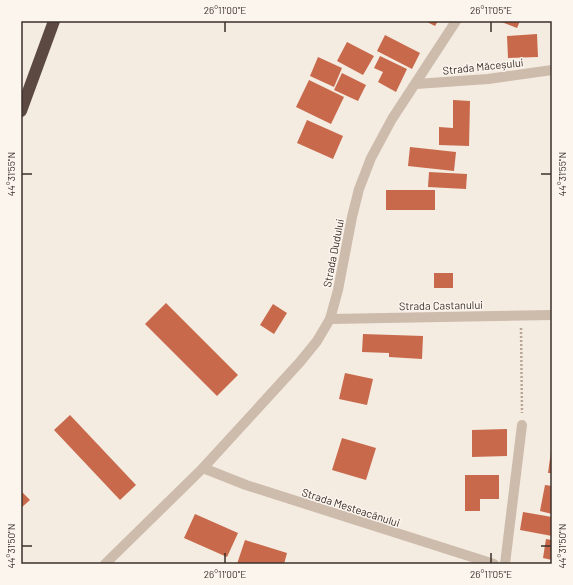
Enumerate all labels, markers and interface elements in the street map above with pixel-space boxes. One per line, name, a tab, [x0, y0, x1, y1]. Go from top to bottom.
text: 26°11'00"E	[204, 4, 246, 16]
text: 26°11'05"E	[470, 4, 512, 16]
street label: Strada Măceșului	[442, 55, 524, 77]
text: 44°31'55"N	[5, 152, 17, 196]
text: 44°31'55"N	[556, 152, 568, 196]
street label: Strada Dudului	[320, 217, 346, 288]
street label: Strada Castanului	[399, 298, 483, 312]
street label: Strada Mesteacănului	[300, 485, 402, 529]
text: 44°31'50"N	[5, 524, 17, 568]
text: 44°31'50"N	[556, 524, 568, 568]
text: 26°11'00"E	[204, 568, 246, 580]
text: 26°11'05"E	[470, 568, 512, 580]

